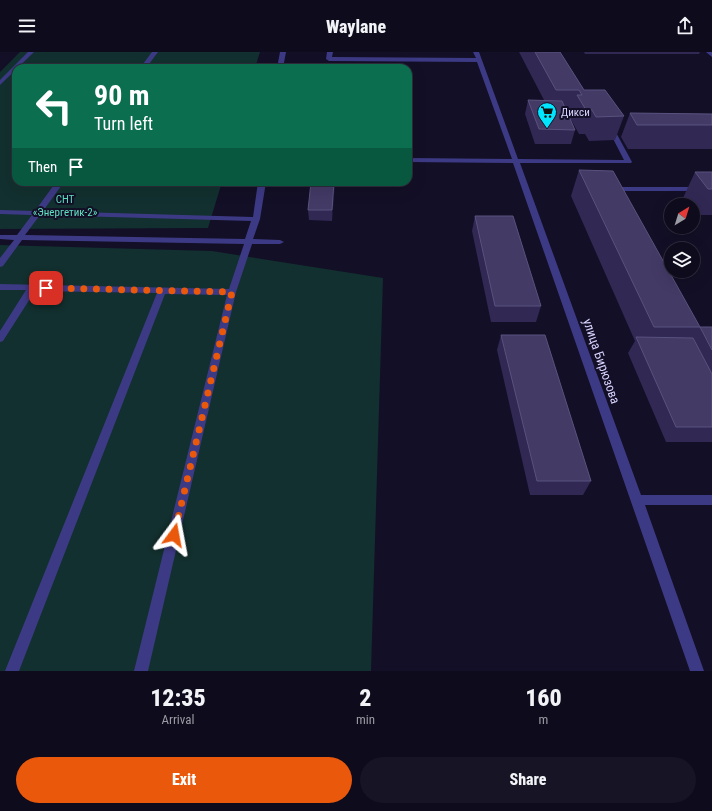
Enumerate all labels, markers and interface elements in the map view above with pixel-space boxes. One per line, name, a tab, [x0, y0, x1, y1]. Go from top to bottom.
icon: menu	[16, 15, 38, 37]
icon: share	[674, 15, 696, 37]
text: Waylane	[326, 16, 386, 37]
text: 90 m	[94, 79, 150, 112]
icon: left	[28, 80, 80, 132]
supermarket icon: Дикси	[536, 101, 558, 129]
place label: Дикси	[561, 106, 590, 119]
text: Turn left	[94, 113, 153, 134]
icon: arrive	[65, 156, 87, 178]
text: Then	[28, 158, 57, 176]
park label: СНТ «Энергетик-2»	[33, 193, 98, 219]
north arrow	[664, 198, 700, 234]
map controls	[664, 198, 700, 278]
button: layers	[664, 242, 700, 278]
pin	[29, 271, 63, 305]
icon: arrive	[35, 277, 57, 299]
street label: улица Бирюзова	[580, 317, 623, 406]
position arrow	[153, 514, 195, 556]
text: 12:35	[150, 684, 206, 712]
text: 2	[359, 684, 372, 712]
text: 160	[525, 684, 562, 712]
text: Arrival	[161, 712, 195, 727]
text: min	[356, 712, 375, 727]
text: m	[539, 712, 548, 727]
button: Exit	[16, 757, 352, 803]
button: Share	[360, 757, 696, 803]

